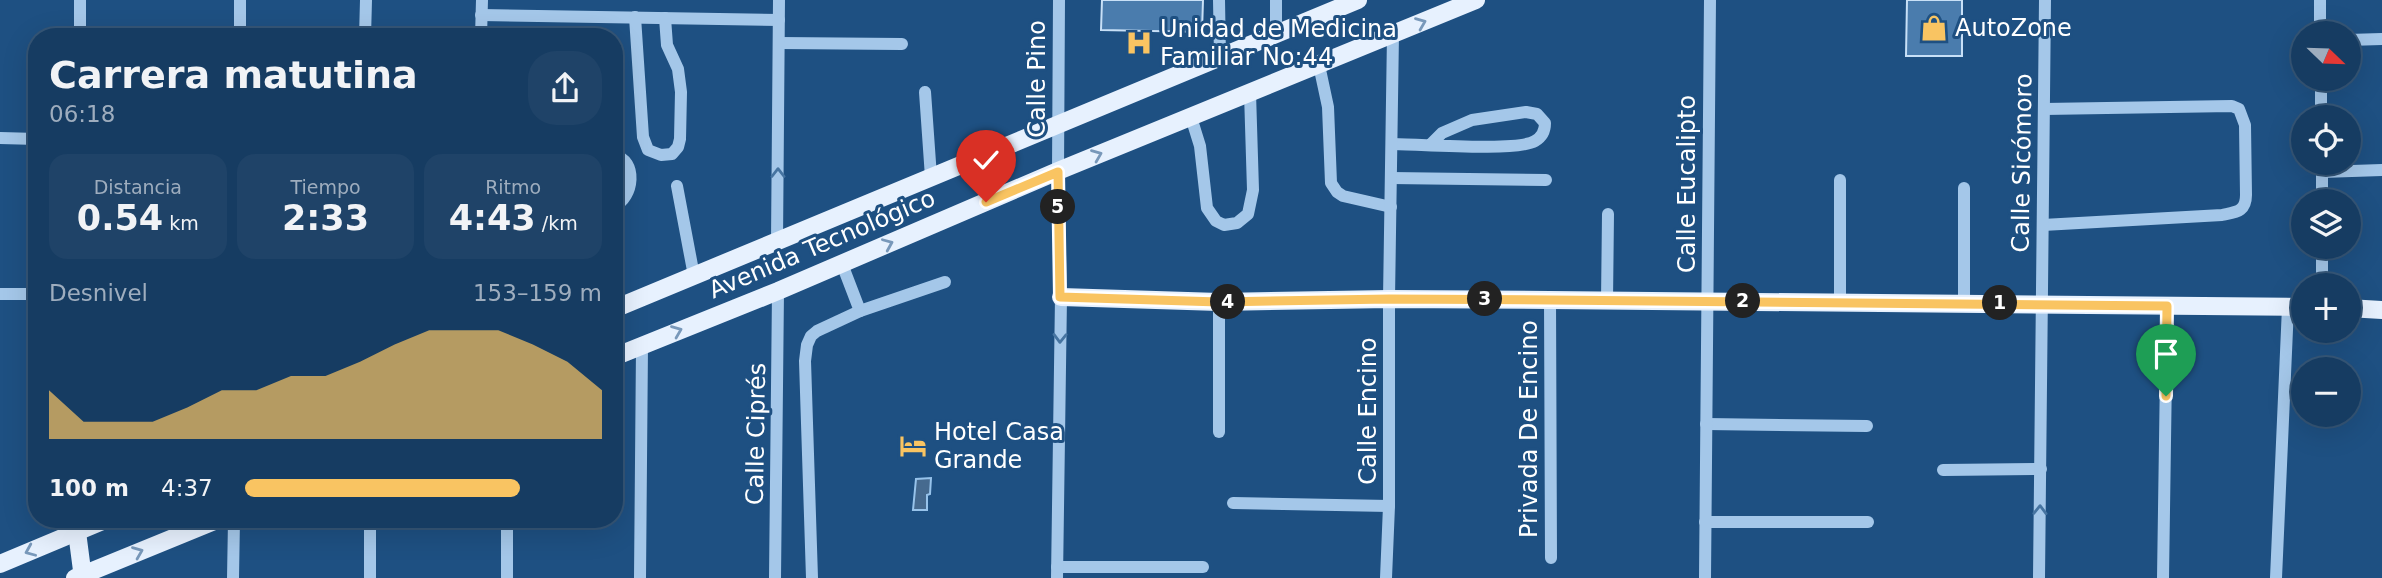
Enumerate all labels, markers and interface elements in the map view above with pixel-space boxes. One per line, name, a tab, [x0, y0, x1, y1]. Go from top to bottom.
shop icon: AutoZone	[1919, 13, 1949, 43]
place label: AutoZone	[1955, 14, 2072, 42]
place label: Unidad de Medicina Familiar No:44	[1160, 15, 1397, 71]
one-way arrow	[1414, 17, 1426, 31]
street label: Calle Pino	[1023, 20, 1051, 138]
north arrow	[2291, 21, 2361, 91]
map controls	[2291, 21, 2361, 427]
hospital icon: Unidad de Medicina Familiar No:44	[1124, 28, 1154, 58]
button: share	[528, 51, 602, 125]
text: Carrera matutina	[49, 53, 418, 97]
street label: Calle Sicómoro	[2006, 73, 2038, 253]
street label: Calle Eucalipto	[1673, 95, 1701, 273]
text: 06:18	[49, 101, 115, 127]
button: locate	[2291, 105, 2361, 175]
pin	[956, 130, 1016, 202]
icon: check	[967, 141, 1005, 179]
one-way arrow	[1090, 150, 1102, 164]
one-way arrow	[770, 167, 786, 177]
text: Distancia	[94, 176, 182, 198]
text: Tiempo	[290, 176, 361, 198]
text: Ritmo	[485, 176, 541, 198]
street label: Avenida Tecnológico	[705, 184, 939, 304]
button: layers	[2291, 189, 2361, 259]
pin: 5	[1040, 190, 1076, 224]
text: 5	[1051, 195, 1064, 217]
text: 0.54	[77, 198, 163, 238]
text: 2:33	[282, 198, 369, 238]
text: 4:43	[449, 198, 536, 238]
text: km	[163, 212, 199, 234]
text: /km	[536, 212, 578, 234]
one-way arrow	[880, 238, 893, 252]
button: +	[2291, 273, 2361, 343]
text: Desnivel	[49, 280, 148, 306]
text: 153–159 m	[473, 280, 602, 306]
pin: 3	[1468, 282, 1502, 316]
pin: 4	[1210, 284, 1246, 320]
pin: 2	[1726, 284, 1760, 318]
pin: 1	[1982, 286, 2018, 320]
text: 3	[1478, 287, 1491, 309]
text: 2	[1736, 289, 1749, 311]
text: 4	[1221, 290, 1234, 312]
text: 1	[1993, 291, 2006, 313]
street label: Privada De Encino	[1515, 320, 1543, 538]
pin	[2136, 324, 2196, 396]
one-way arrow	[671, 326, 683, 340]
one-way arrow	[1052, 333, 1068, 343]
icon: arrive	[2147, 335, 2185, 373]
street label: Calle Encino	[1354, 337, 1382, 485]
button: −	[2291, 357, 2361, 427]
street label: Calle Ciprés	[741, 363, 771, 505]
place label: Hotel Casa Grande	[934, 418, 1064, 474]
hotel icon: Hotel Casa Grande	[898, 431, 928, 461]
text: 100 m	[49, 475, 129, 501]
text: 4:37	[161, 475, 213, 501]
one-way arrow	[2032, 504, 2048, 515]
one-way arrow	[25, 543, 37, 557]
one-way arrow	[131, 546, 143, 560]

